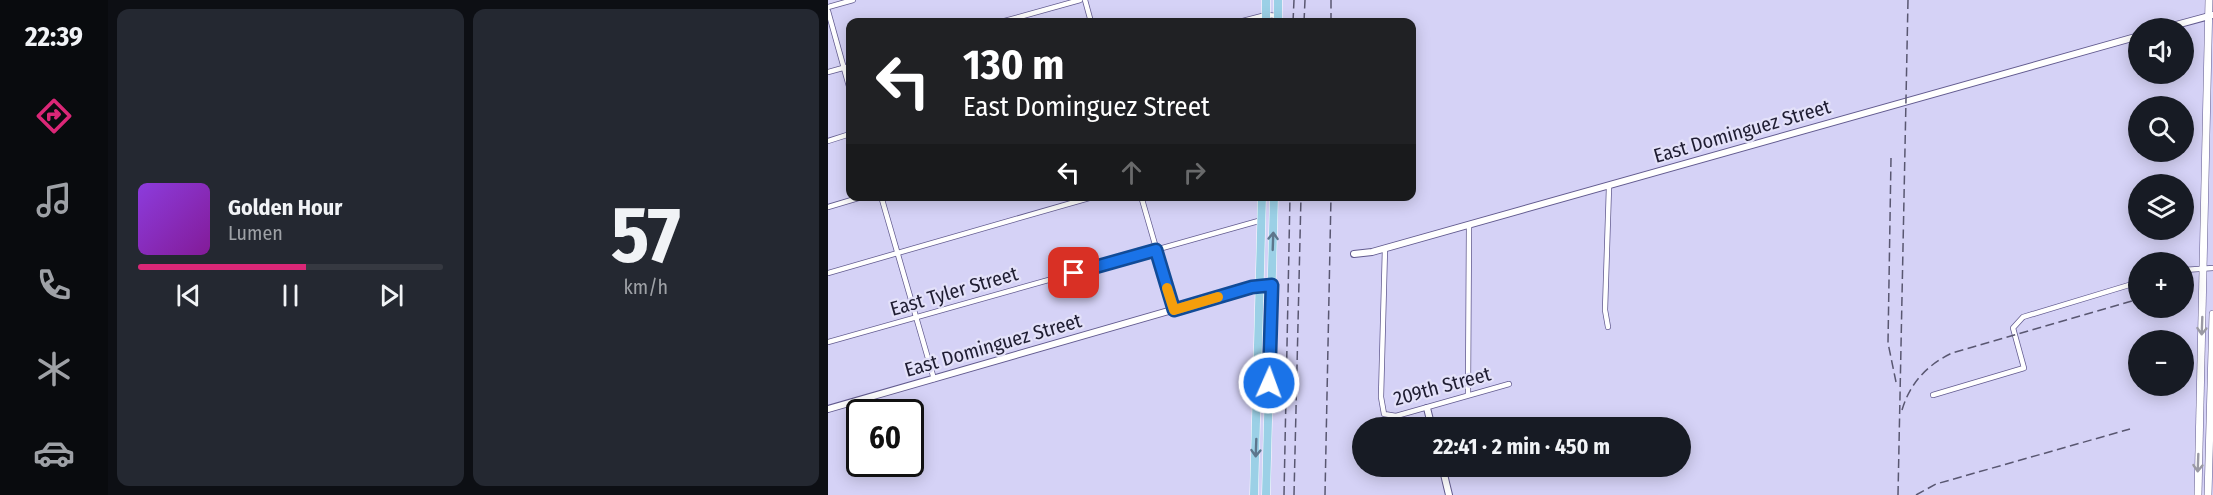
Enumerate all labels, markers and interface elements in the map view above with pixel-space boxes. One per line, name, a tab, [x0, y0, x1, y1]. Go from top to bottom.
map controls	[2128, 18, 2194, 396]
button: sound	[2128, 18, 2194, 84]
text: 22:39	[25, 21, 83, 53]
text: 130 m	[963, 40, 1064, 90]
icon: left	[864, 42, 942, 120]
text: East Dominguez Street	[963, 91, 1210, 123]
street label: East Dominguez Street	[1651, 94, 1834, 168]
icon: directions	[33, 95, 75, 137]
button: search	[2128, 96, 2194, 162]
icon: left	[1052, 156, 1085, 189]
icon: ahead	[1115, 156, 1148, 189]
icon: right	[1178, 156, 1211, 189]
button: layers	[2128, 174, 2194, 240]
icon: music	[33, 179, 75, 221]
text: 57	[611, 189, 681, 283]
text: Golden Hour	[228, 194, 342, 221]
text: Lumen	[228, 221, 283, 245]
one-way arrow	[1267, 231, 1279, 251]
pin	[1048, 247, 1099, 298]
button: +	[2128, 252, 2194, 318]
icon: arrive	[1057, 256, 1090, 289]
street label: East Tyler Street	[887, 261, 1021, 321]
icon: phone	[33, 264, 75, 306]
text: km/h	[623, 275, 668, 299]
icon: previous	[172, 279, 205, 312]
icon: pause	[274, 279, 307, 312]
icon: next	[375, 279, 408, 312]
street label: East Dominguez Street	[902, 308, 1085, 382]
one-way arrow	[2196, 316, 2208, 336]
button: −	[2128, 330, 2194, 396]
icon: climate	[33, 348, 75, 390]
position arrow	[1237, 351, 1301, 415]
street label: 209th Street	[1391, 361, 1494, 411]
speed limit sign: 60	[846, 399, 924, 477]
icon: car	[33, 432, 75, 474]
text: 22:41 · 2 min · 450 m	[1433, 433, 1610, 460]
one-way arrow	[1250, 438, 1261, 458]
one-way arrow	[2192, 453, 2204, 473]

